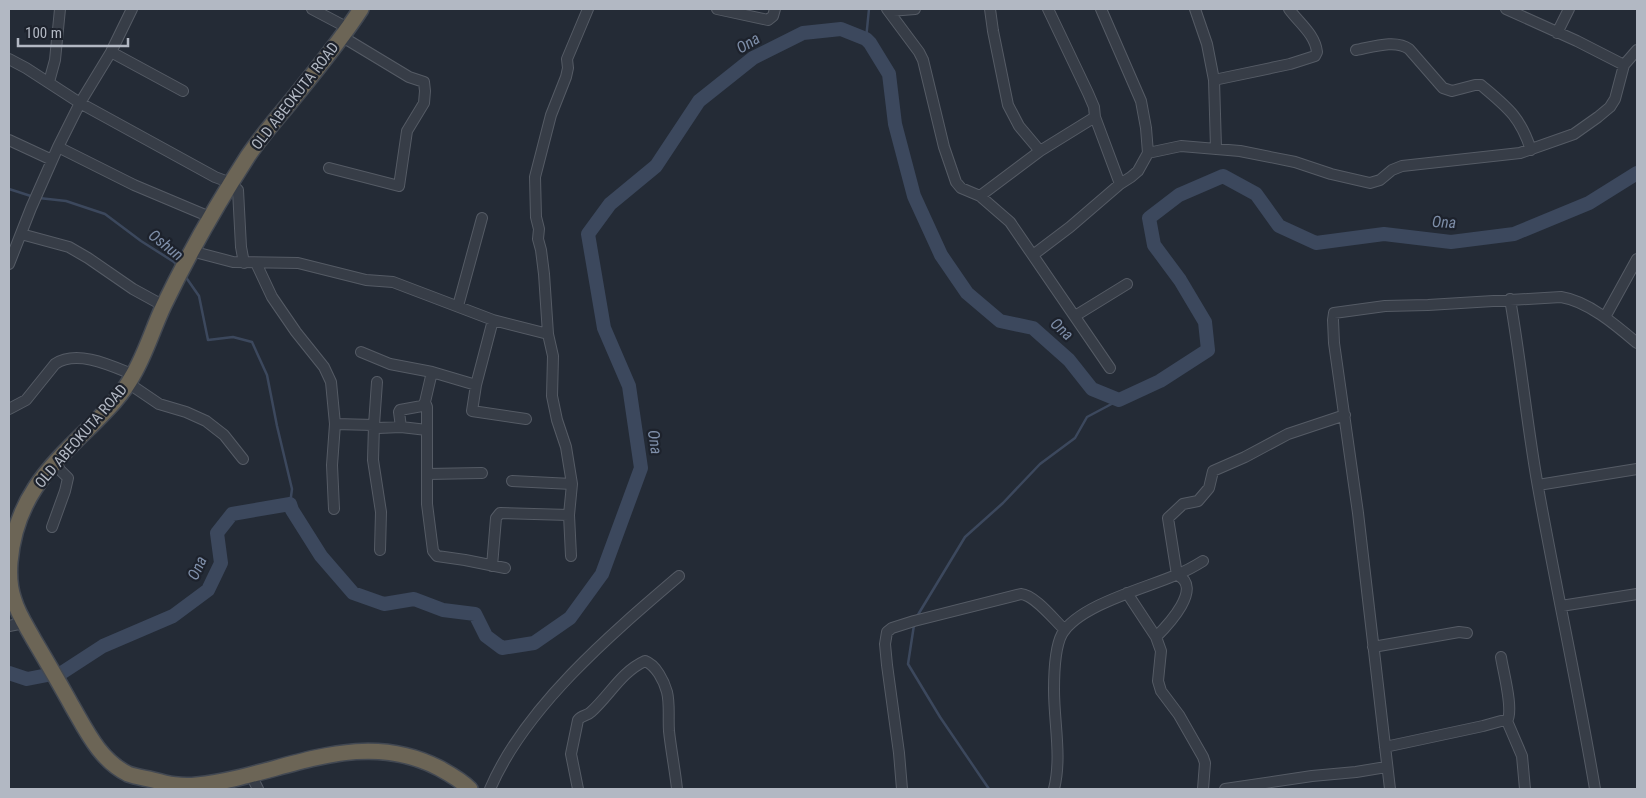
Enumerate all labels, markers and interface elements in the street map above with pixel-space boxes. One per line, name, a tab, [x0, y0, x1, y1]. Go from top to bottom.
scale bar	[18, 15, 128, 47]
text: 100 m	[25, 24, 62, 42]
water label: Ona	[733, 29, 763, 57]
street label: OLD ABEOKUTA ROAD	[247, 39, 343, 153]
water label: Ona	[1432, 212, 1456, 232]
water label: Oshun	[145, 226, 187, 264]
water label: Ona	[1047, 314, 1077, 344]
street label: OLD ABEOKUTA ROAD	[31, 380, 131, 492]
water label: Ona	[644, 429, 666, 455]
water label: Ona	[183, 553, 211, 583]

